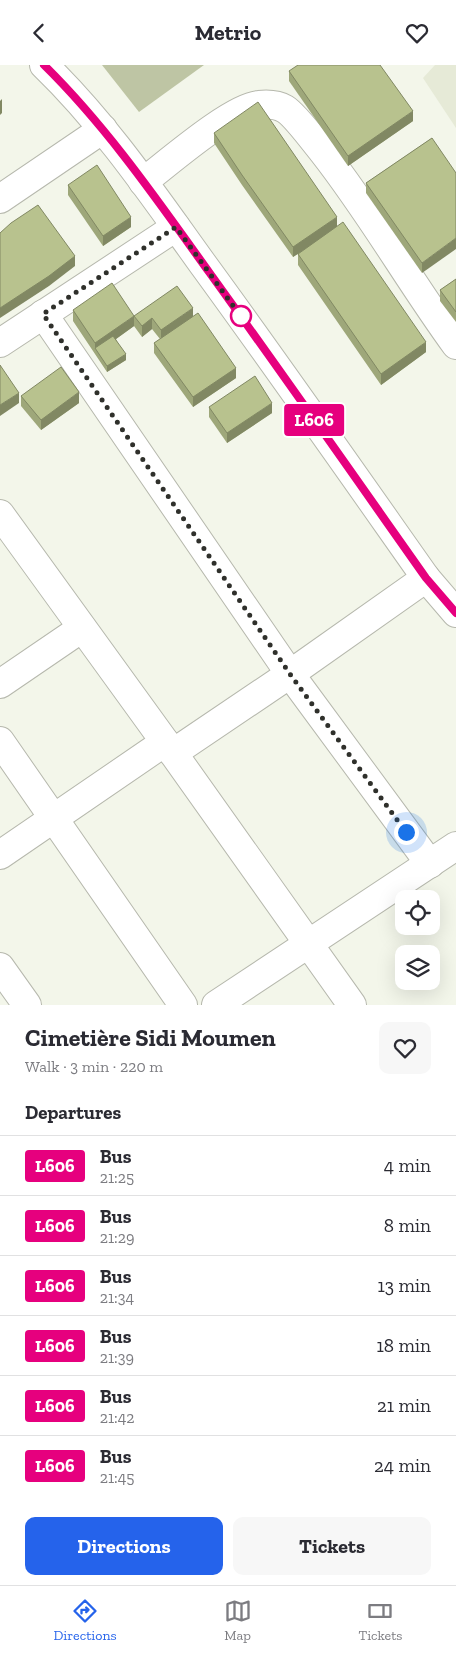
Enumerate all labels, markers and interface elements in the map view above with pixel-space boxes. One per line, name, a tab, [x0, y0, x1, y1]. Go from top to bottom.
icon: back	[25, 19, 53, 47]
text: Metrio	[195, 19, 261, 46]
icon: heart	[403, 19, 431, 47]
unlabelled marker	[230, 305, 252, 327]
line badge: L606	[279, 404, 349, 436]
text: L606	[294, 409, 334, 431]
your location	[394, 820, 419, 845]
map controls	[395, 890, 440, 990]
button: locate	[395, 890, 440, 935]
button: layers	[395, 945, 440, 990]
button: heart	[379, 1022, 431, 1074]
text: Cimetière Sidi Moumen	[25, 1023, 276, 1052]
text: Walk · 3 min · 220 m	[25, 1057, 163, 1076]
text: Departures	[25, 1101, 121, 1124]
text: Bus	[100, 1145, 131, 1168]
text: 4 min	[384, 1154, 431, 1177]
text: L606	[35, 1155, 75, 1177]
text: 21:25	[100, 1168, 134, 1187]
text: Bus	[100, 1205, 131, 1228]
text: 8 min	[384, 1214, 431, 1237]
text: L606	[35, 1215, 75, 1237]
text: 21:29	[100, 1228, 134, 1247]
text: Bus	[100, 1265, 131, 1288]
text: 13 min	[377, 1274, 431, 1297]
text: L606	[35, 1275, 75, 1297]
text: 21:34	[100, 1288, 134, 1307]
text: Bus	[100, 1325, 131, 1348]
text: 18 min	[377, 1334, 431, 1357]
text: L606	[35, 1335, 75, 1357]
text: 21:39	[100, 1348, 134, 1367]
text: Bus	[100, 1385, 131, 1408]
text: 21 min	[377, 1394, 431, 1417]
text: L606	[35, 1395, 75, 1417]
text: 21:42	[100, 1408, 135, 1427]
text: Bus	[100, 1445, 131, 1468]
text: 24 min	[374, 1454, 431, 1477]
text: L606	[35, 1455, 75, 1477]
text: 21:45	[100, 1468, 135, 1487]
button: Directions	[25, 1517, 223, 1575]
button: Tickets	[233, 1517, 431, 1575]
tab: Directions	[53, 1597, 117, 1644]
tab: Map	[224, 1597, 252, 1644]
tab: Tickets	[358, 1597, 403, 1644]

